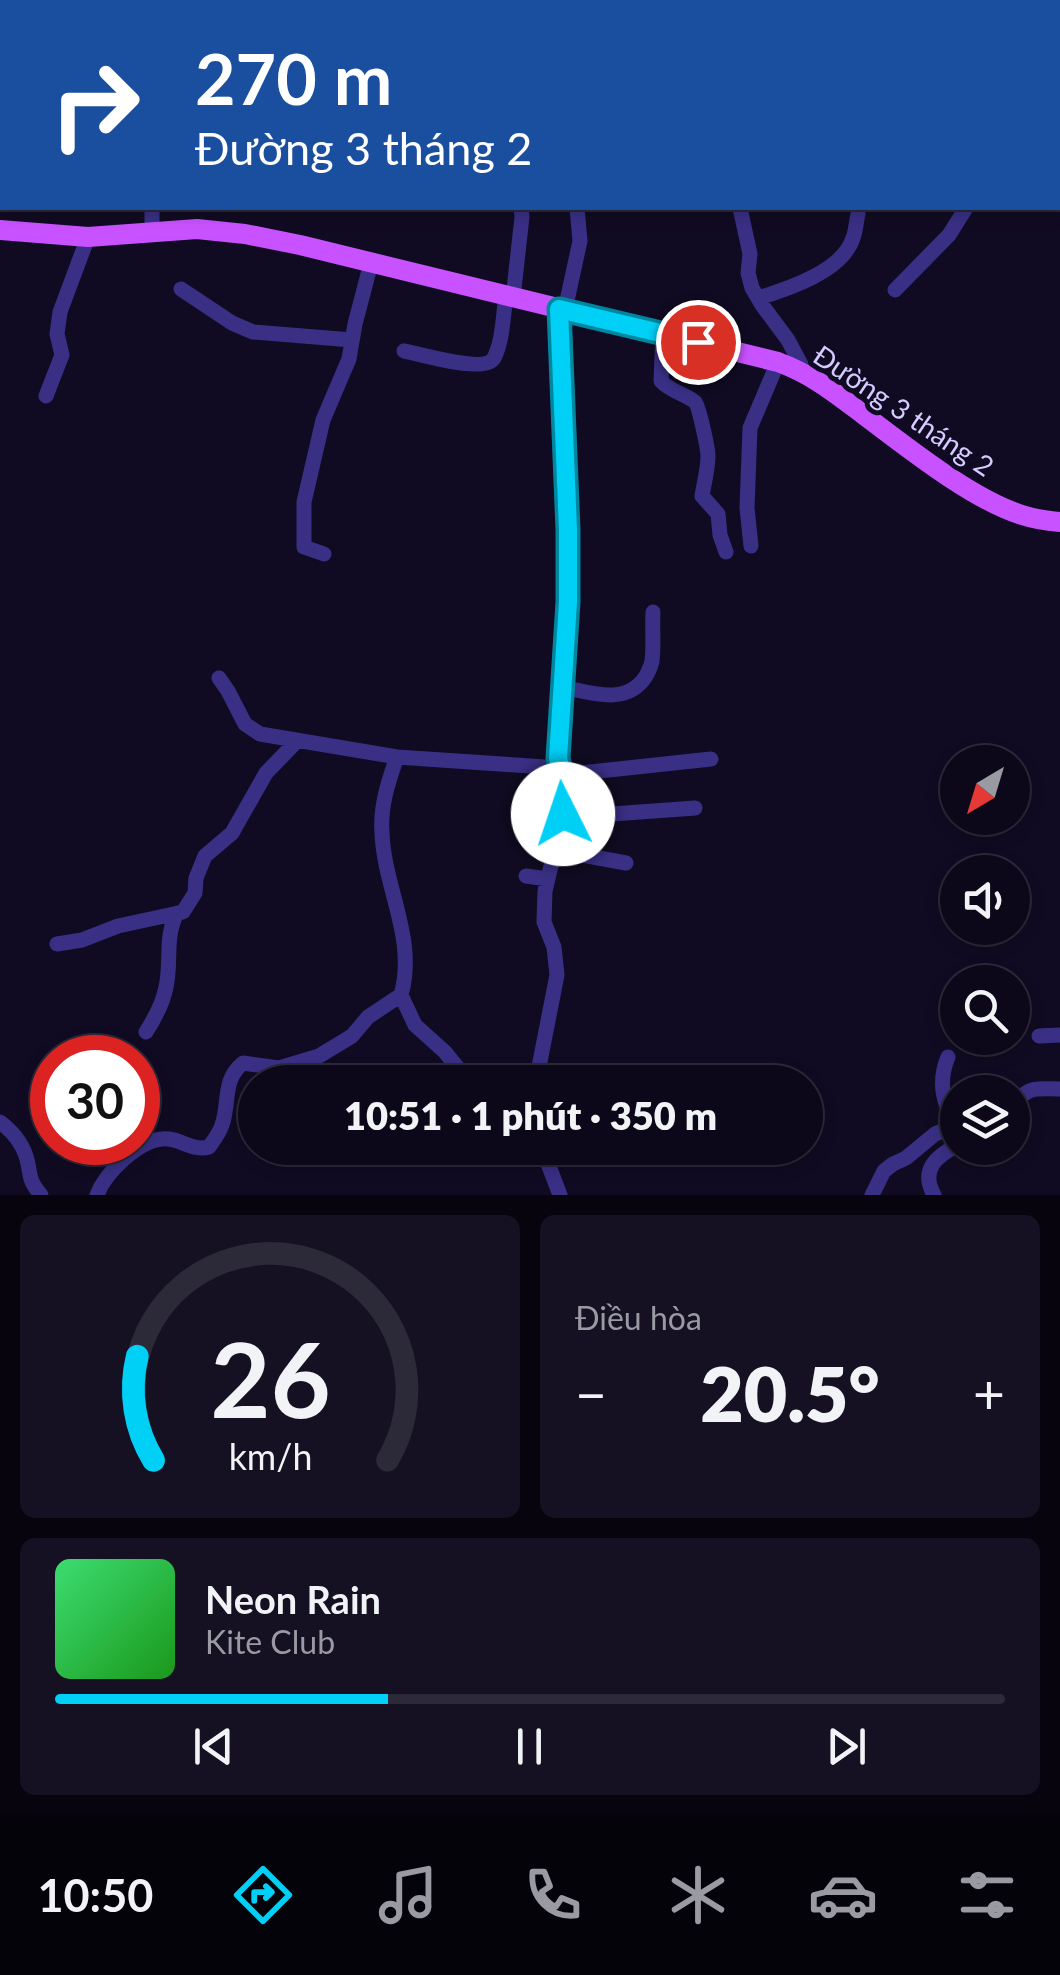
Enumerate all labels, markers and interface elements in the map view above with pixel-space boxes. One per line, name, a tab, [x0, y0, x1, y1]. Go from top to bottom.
text: 270 m	[195, 36, 392, 120]
icon: right	[30, 40, 160, 170]
text: Đường 3 tháng 2	[195, 121, 532, 175]
pin	[656, 300, 741, 385]
icon: arrive	[671, 315, 726, 370]
street label: Đường 3 tháng 2	[807, 337, 1001, 483]
north arrow	[940, 745, 1030, 835]
map controls	[940, 745, 1030, 1165]
position arrow	[511, 762, 615, 866]
button: sound	[940, 855, 1030, 945]
button: search	[940, 965, 1030, 1055]
speed limit sign: 30	[30, 1035, 160, 1165]
button: layers	[940, 1075, 1030, 1165]
text: 10:51 · 1 phút · 350 m	[344, 1092, 717, 1138]
text: Điều hòa	[575, 1298, 702, 1337]
text: 26	[210, 1315, 330, 1440]
text: 20.5°	[700, 1348, 880, 1438]
text: −	[575, 1360, 607, 1426]
text: +	[973, 1360, 1005, 1426]
text: km/h	[228, 1435, 312, 1478]
text: Neon Rain	[205, 1576, 381, 1622]
text: Kite Club	[205, 1622, 335, 1661]
icon: previous	[186, 1719, 241, 1774]
icon: pause	[502, 1719, 557, 1774]
icon: next	[819, 1719, 874, 1774]
icon: directions	[228, 1860, 298, 1930]
icon: music	[373, 1860, 443, 1930]
icon: phone	[518, 1860, 588, 1930]
icon: climate	[663, 1860, 733, 1930]
icon: car	[808, 1860, 878, 1930]
icon: filters	[952, 1860, 1022, 1930]
text: 10:50	[37, 1868, 153, 1922]

